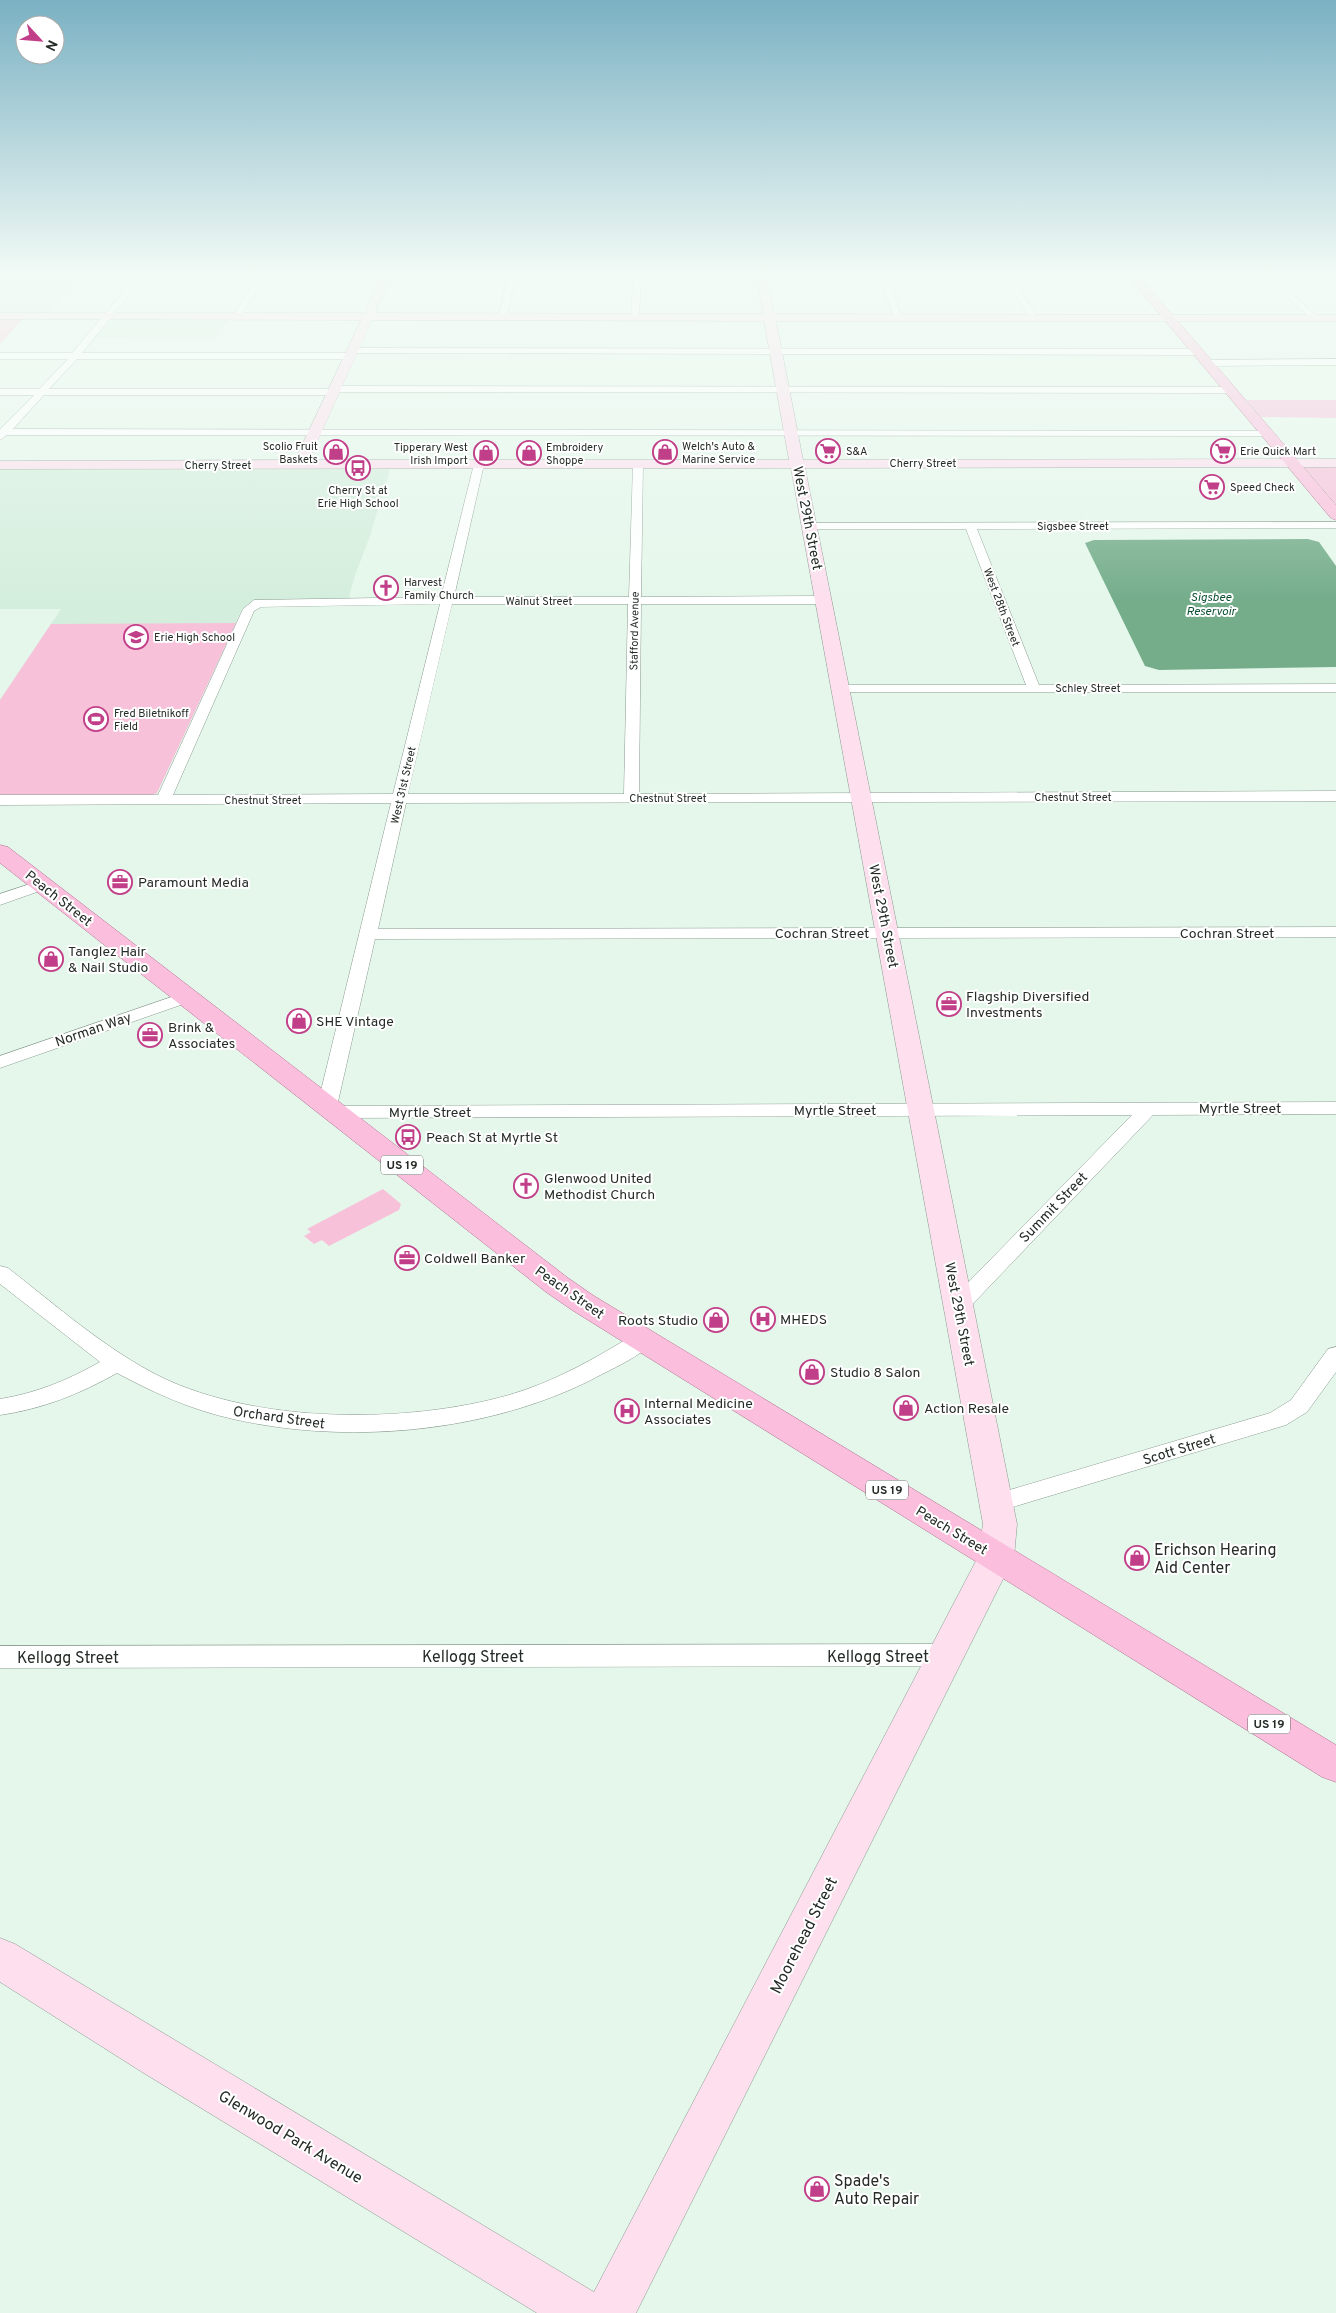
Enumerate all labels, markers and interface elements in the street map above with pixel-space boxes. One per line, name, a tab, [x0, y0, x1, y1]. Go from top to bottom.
north arrow	[15, 15, 65, 65]
text: N	[40, 37, 60, 53]
supermarket icon: S&A	[815, 438, 841, 464]
supermarket icon: Erie Quick Mart	[1210, 438, 1236, 464]
shop icon: Scolio Fruit Baskets	[323, 439, 349, 465]
shop icon: Welch's Auto & Marine Service	[652, 439, 678, 465]
place label: Scolio Fruit Baskets	[263, 440, 318, 467]
shop icon: Tipperary West Irish Import	[473, 440, 499, 466]
shop icon: Embroidery Shoppe	[516, 440, 542, 466]
place label: Welch's Auto & Marine Service	[682, 440, 756, 467]
place label: Tipperary West Irish Import	[394, 441, 468, 468]
place label: Embroidery Shoppe	[546, 441, 604, 468]
place label: S&A	[846, 445, 868, 459]
place label: Erie Quick Mart	[1240, 445, 1316, 459]
bus stop icon: Cherry St at Erie High School	[345, 455, 371, 481]
street label: Cherry Street	[890, 457, 956, 471]
street label: Cherry Street	[185, 459, 251, 473]
street label: West 29th Street	[788, 465, 825, 572]
supermarket icon: Speed Check	[1199, 474, 1225, 500]
place label: Speed Check	[1230, 481, 1295, 495]
place label: Cherry St at Erie High School	[317, 484, 399, 511]
street label: Sigsbee Street	[1037, 520, 1109, 534]
street label: West 28th Street	[980, 566, 1022, 649]
church icon: Harvest Family Church	[373, 575, 399, 601]
place label: Harvest Family Church	[404, 576, 474, 603]
water label: Sigsbee Reservoir	[1186, 590, 1237, 620]
street label: Stafford Avenue	[627, 591, 643, 671]
street label: Walnut Street	[505, 595, 573, 609]
school or university icon: Erie High School	[123, 624, 149, 650]
place label: Erie High School	[154, 631, 235, 645]
street label: Schley Street	[1055, 682, 1121, 696]
sports icon: Fred Biletnikoff Field	[83, 706, 109, 732]
place label: Fred Biletnikoff Field	[114, 707, 189, 734]
street label: West 31st Street	[388, 745, 420, 825]
street label: Chestnut Street	[1034, 791, 1112, 805]
street label: Chestnut Street	[629, 792, 707, 806]
street label: Chestnut Street	[224, 794, 302, 808]
street label: West 29th Street	[864, 863, 901, 970]
street label: Peach Street	[21, 868, 95, 931]
office icon: Paramount Media	[107, 869, 133, 895]
place label: Paramount Media	[138, 875, 249, 892]
street label: Cochran Street	[775, 926, 869, 943]
street label: Cochran Street	[1180, 926, 1274, 943]
place label: Tanglez Hair & Nail Studio	[68, 944, 149, 977]
shop icon: Tanglez Hair & Nail Studio	[38, 946, 64, 972]
place label: Flagship Diversified Investments	[966, 989, 1089, 1022]
office icon: Flagship Diversified Investments	[936, 991, 962, 1017]
shop icon: SHE Vintage	[286, 1008, 312, 1034]
street label: Norman Way	[53, 1009, 134, 1051]
place label: SHE Vintage	[316, 1014, 394, 1031]
place label: Brink & Associates	[168, 1020, 235, 1053]
office icon: Brink & Associates	[137, 1022, 163, 1048]
street label: Myrtle Street	[1199, 1101, 1281, 1118]
street label: Myrtle Street	[794, 1103, 876, 1120]
street label: Myrtle Street	[389, 1105, 471, 1122]
bus stop icon: Peach St at Myrtle St	[395, 1124, 421, 1150]
place label: Peach St at Myrtle St	[426, 1130, 558, 1147]
road number: US 19	[381, 1156, 423, 1174]
street label: Summit Street	[1016, 1169, 1092, 1247]
place label: Glenwood United Methodist Church	[544, 1171, 655, 1204]
church icon: Glenwood United Methodist Church	[513, 1173, 539, 1199]
office icon: Coldwell Banker	[394, 1245, 420, 1271]
place label: Coldwell Banker	[424, 1251, 526, 1268]
street label: West 29th Street	[940, 1261, 977, 1368]
street label: Peach Street	[531, 1263, 607, 1323]
hospital icon: MHEDS	[750, 1306, 776, 1332]
shop icon: Roots Studio	[703, 1307, 729, 1333]
place label: MHEDS	[780, 1312, 827, 1329]
place label: Roots Studio	[618, 1313, 698, 1330]
shop icon: Studio 8 Salon	[799, 1359, 825, 1385]
place label: Studio 8 Salon	[830, 1365, 920, 1382]
shop icon: Action Resale	[893, 1395, 919, 1421]
place label: Internal Medicine Associates	[644, 1396, 753, 1429]
hospital icon: Internal Medicine Associates	[614, 1398, 640, 1424]
place label: Action Resale	[924, 1401, 1009, 1418]
street label: Orchard Street	[232, 1404, 326, 1433]
street label: Scott Street	[1141, 1431, 1218, 1470]
road number: US 19	[866, 1480, 908, 1500]
street label: Peach Street	[912, 1503, 990, 1559]
place label: Erichson Hearing Aid Center	[1154, 1541, 1277, 1579]
shop icon: Erichson Hearing Aid Center	[1124, 1545, 1150, 1571]
street label: Kellogg Street	[422, 1648, 524, 1668]
street label: Kellogg Street	[827, 1648, 929, 1668]
street label: Kellogg Street	[17, 1649, 119, 1669]
road number: US 19	[1248, 1715, 1290, 1734]
street label: Moorehead Street	[767, 1874, 843, 1998]
street label: Glenwood Park Avenue	[214, 2087, 366, 2189]
place label: Spade's Auto Repair	[834, 2172, 919, 2210]
shop icon: Spade's Auto Repair	[804, 2176, 830, 2202]

